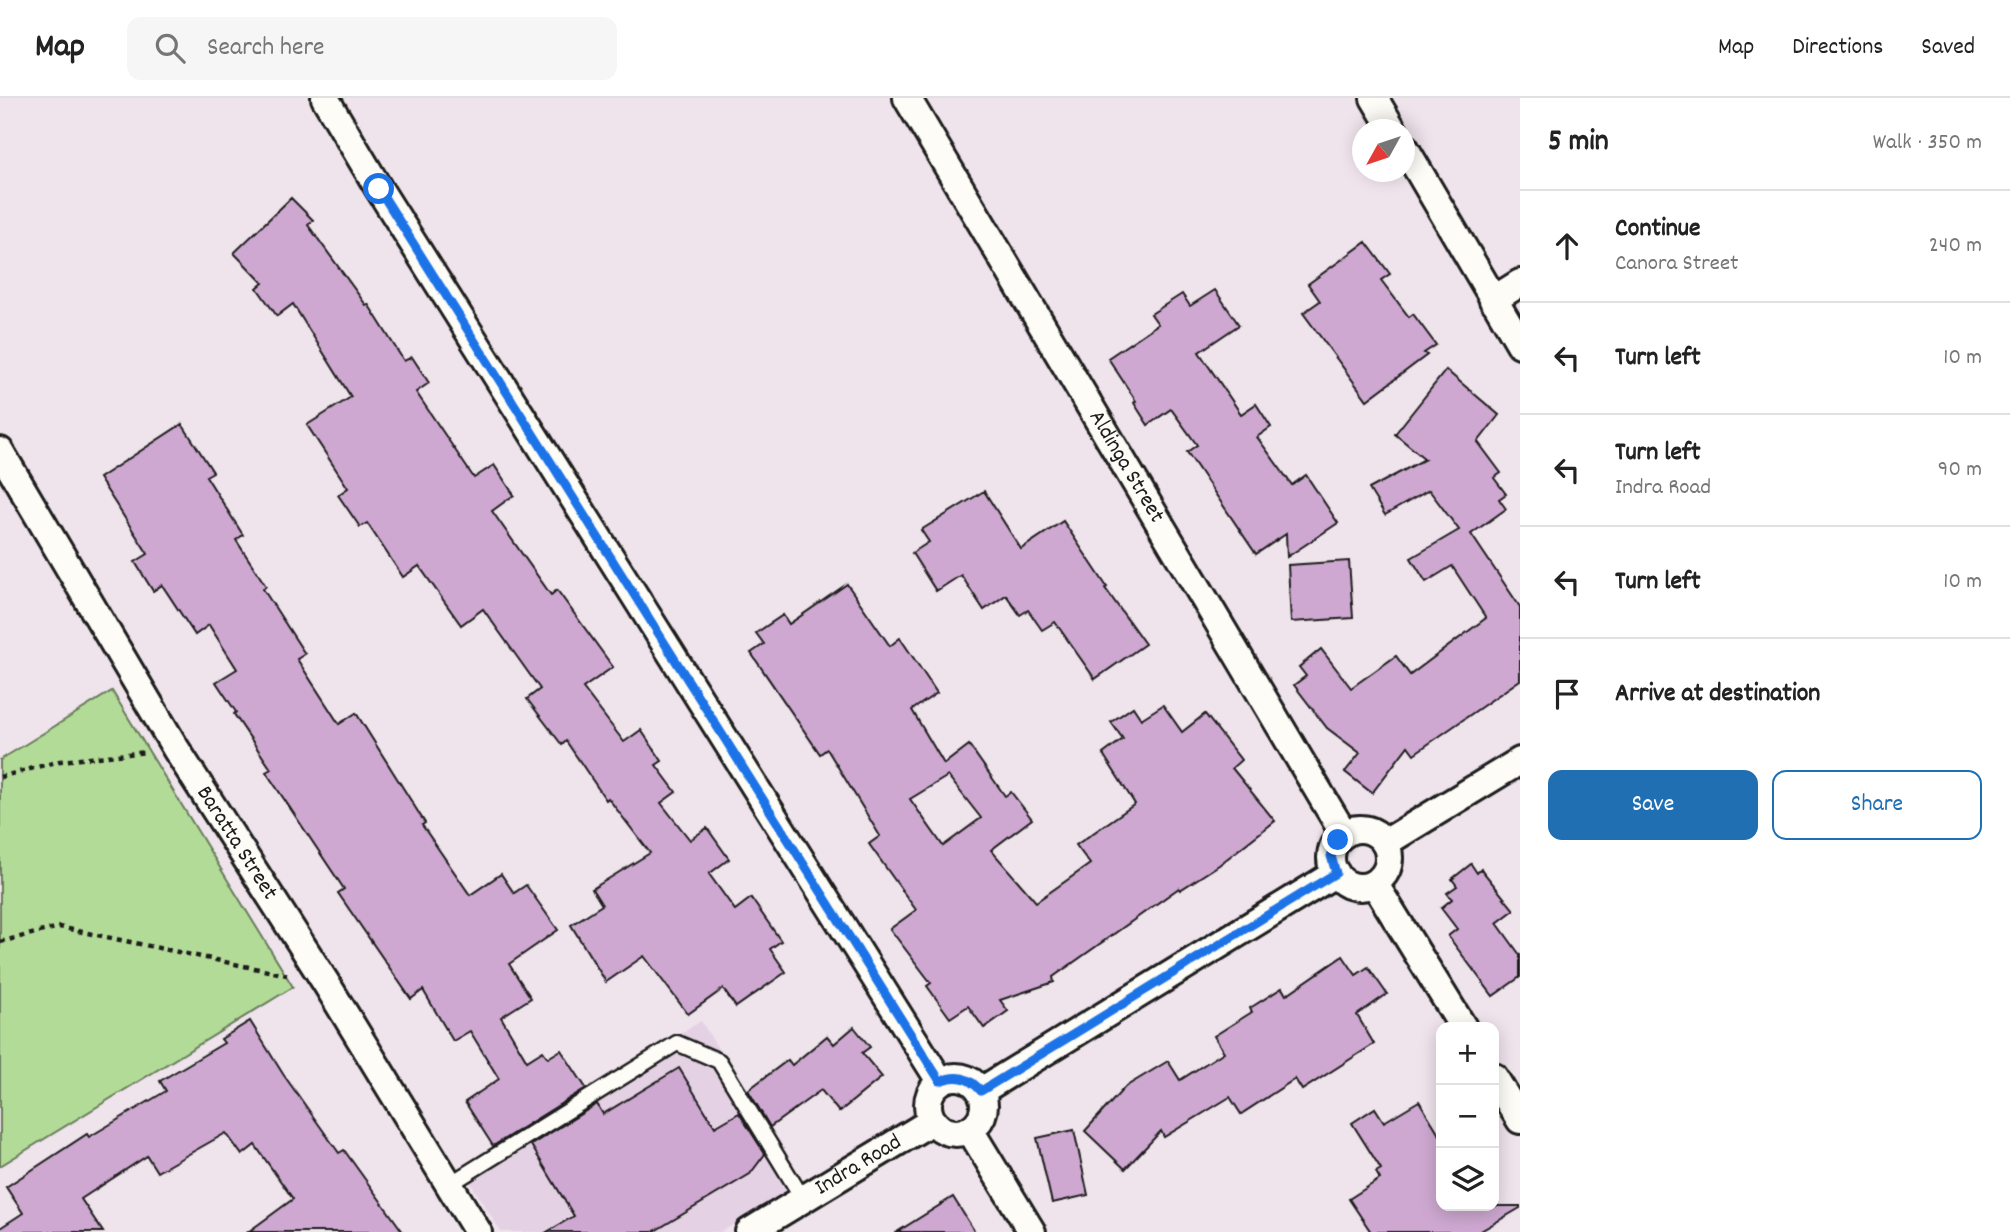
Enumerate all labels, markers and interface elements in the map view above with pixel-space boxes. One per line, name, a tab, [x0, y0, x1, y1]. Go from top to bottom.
search box	[127, 17, 617, 80]
text: Map	[35, 25, 85, 72]
icon: search	[151, 29, 189, 67]
text: Search here	[207, 30, 325, 67]
text: Map	[1718, 31, 1754, 65]
text: Directions	[1792, 31, 1883, 65]
text: Saved	[1921, 31, 1975, 65]
north arrow	[1352, 119, 1415, 182]
text: 5 min	[1548, 122, 1609, 165]
text: Walk · 350 m	[1873, 127, 1982, 160]
route start	[363, 173, 394, 204]
text: Continue	[1615, 211, 1700, 248]
icon: ahead	[1548, 227, 1586, 265]
text: 240 m	[1929, 230, 1982, 263]
text: Canora Street	[1615, 248, 1739, 281]
icon: left	[1548, 339, 1586, 377]
text: Turn left	[1615, 340, 1701, 377]
text: 10 m	[1943, 342, 1982, 375]
street label: Aldinga Street	[1080, 404, 1172, 529]
text: Turn left	[1615, 435, 1701, 472]
icon: left	[1548, 451, 1586, 489]
text: 90 m	[1938, 454, 1982, 487]
text: Indra Road	[1615, 472, 1711, 505]
icon: left	[1548, 563, 1586, 601]
text: Turn left	[1615, 564, 1701, 601]
text: 10 m	[1943, 566, 1982, 599]
icon: arrive	[1548, 675, 1586, 713]
text: Arrive at destination	[1615, 676, 1820, 713]
button: Save	[1548, 770, 1758, 840]
button: Share	[1772, 770, 1982, 840]
street label: Baratta Street	[187, 780, 285, 907]
route end	[1322, 824, 1353, 855]
map controls	[1436, 1022, 1499, 1211]
button: +	[1436, 1022, 1499, 1085]
button: −	[1436, 1085, 1499, 1148]
street label: Indra Road	[809, 1127, 908, 1205]
button: layers	[1436, 1148, 1499, 1211]

